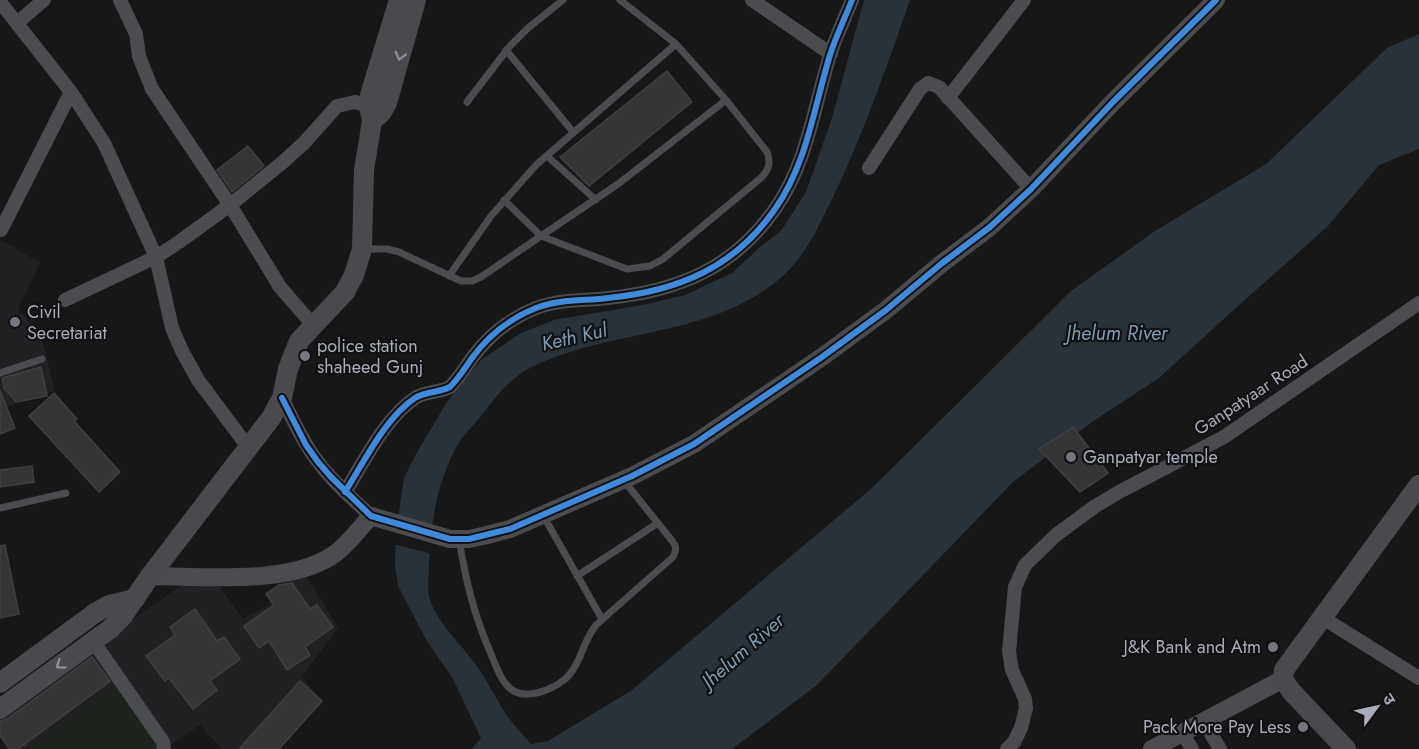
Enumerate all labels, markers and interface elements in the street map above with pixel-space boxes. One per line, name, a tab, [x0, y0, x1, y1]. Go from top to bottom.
one-way arrow	[395, 51, 407, 61]
place label: Civil Secretariat	[27, 299, 107, 346]
marker: Civil Secretariat	[8, 315, 22, 329]
water label: Keth Kul	[538, 315, 611, 359]
water label: Jhelum River	[1062, 319, 1169, 348]
place label: police station shaheed Gunj	[317, 333, 423, 380]
street label: Ganpatyaar Road	[1189, 348, 1313, 442]
marker: police station shaheed Gunj	[298, 349, 312, 363]
place label: Ganpatyar temple	[1083, 444, 1218, 470]
marker: Ganpatyar temple	[1064, 450, 1078, 464]
water label: Jhelum River	[692, 606, 792, 698]
place label: J&K Bank and Atm	[1121, 634, 1261, 660]
marker: J&K Bank and Atm	[1266, 640, 1280, 654]
one-way arrow	[56, 658, 67, 669]
north arrow	[1347, 677, 1407, 737]
text: उ	[1377, 689, 1402, 710]
place label: Pack More Pay Less	[1143, 714, 1291, 740]
marker: Pack More Pay Less	[1296, 720, 1310, 734]

